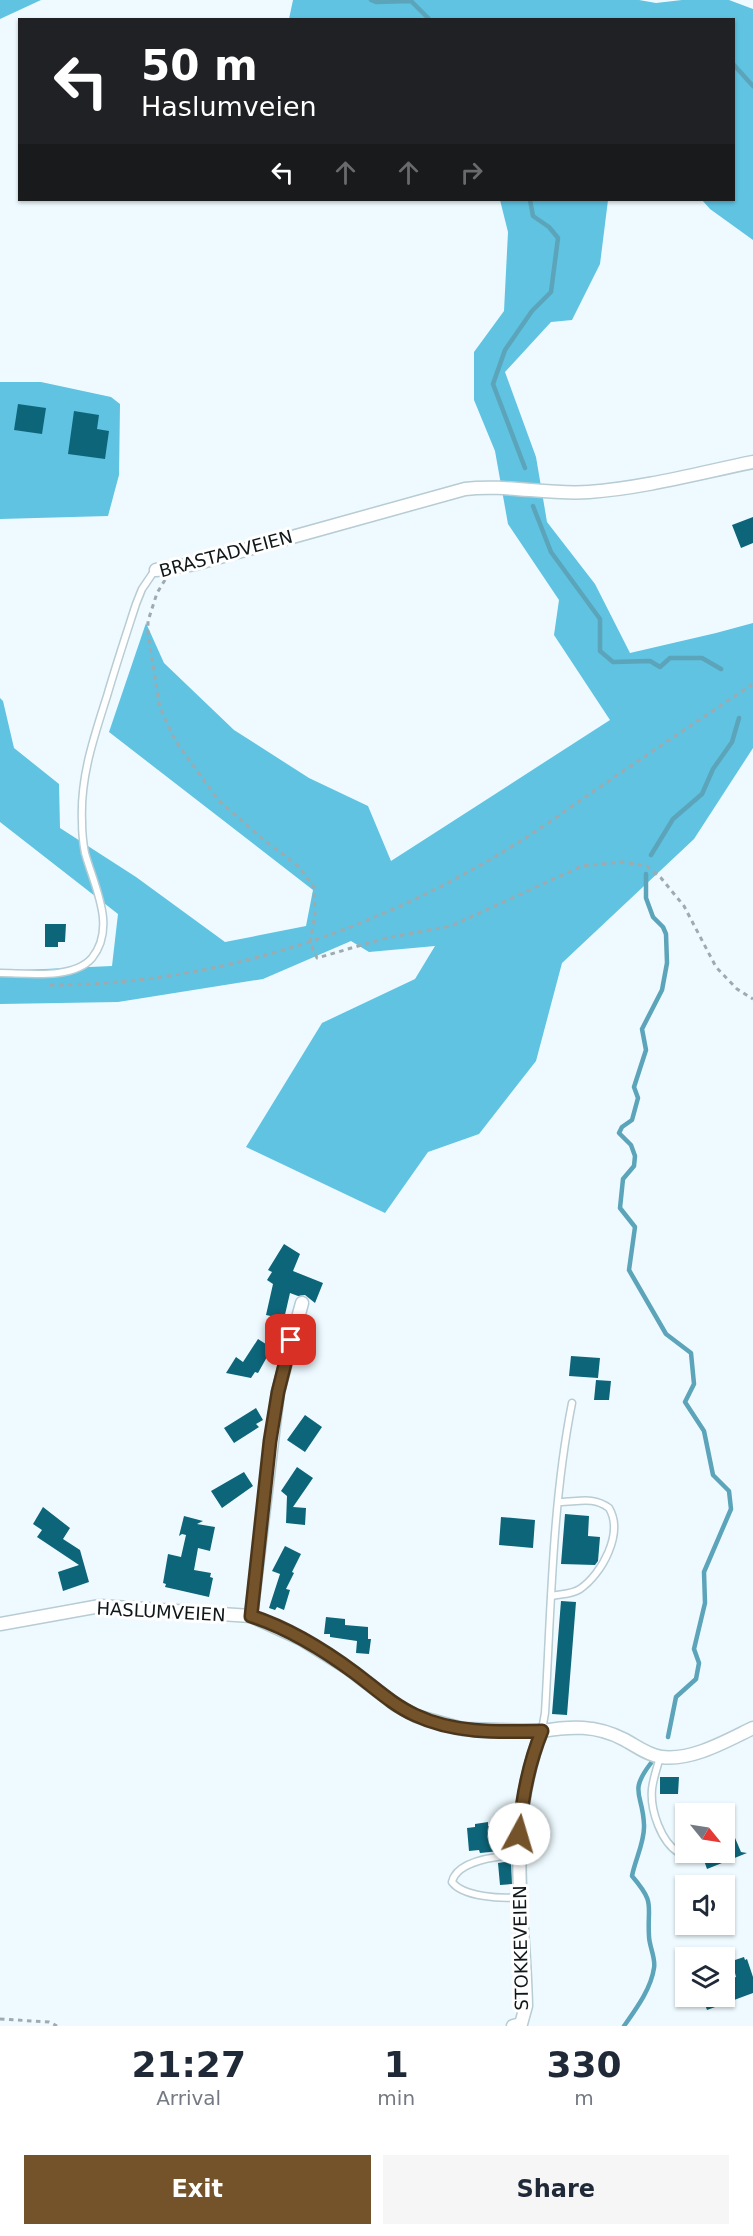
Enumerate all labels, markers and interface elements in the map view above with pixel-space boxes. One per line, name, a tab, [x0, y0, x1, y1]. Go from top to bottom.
text: 50 m	[141, 41, 258, 90]
icon: left	[42, 42, 120, 120]
text: Haslumveien	[141, 91, 317, 122]
icon: left	[266, 156, 299, 189]
icon: ahead	[329, 156, 362, 189]
icon: ahead	[392, 156, 425, 189]
icon: right	[455, 156, 488, 189]
street label: BRASTADVEIEN	[157, 526, 295, 581]
pin	[265, 1314, 316, 1365]
icon: arrive	[274, 1323, 307, 1356]
street label: HASLUMVEIEN	[96, 1598, 226, 1625]
position arrow	[487, 1802, 551, 1866]
north arrow	[675, 1803, 735, 1863]
map controls	[675, 1803, 735, 2007]
button: sound	[675, 1875, 735, 1935]
street label: STOKKEVEIEN	[509, 1885, 532, 2011]
button: layers	[675, 1947, 735, 2007]
text: 21:27	[131, 2044, 246, 2085]
text: 1	[384, 2044, 409, 2085]
text: 330	[546, 2044, 622, 2085]
text: Arrival	[156, 2086, 221, 2110]
text: min	[377, 2086, 415, 2110]
text: m	[574, 2086, 594, 2110]
button: Exit	[24, 2155, 371, 2224]
button: Share	[383, 2155, 729, 2224]

